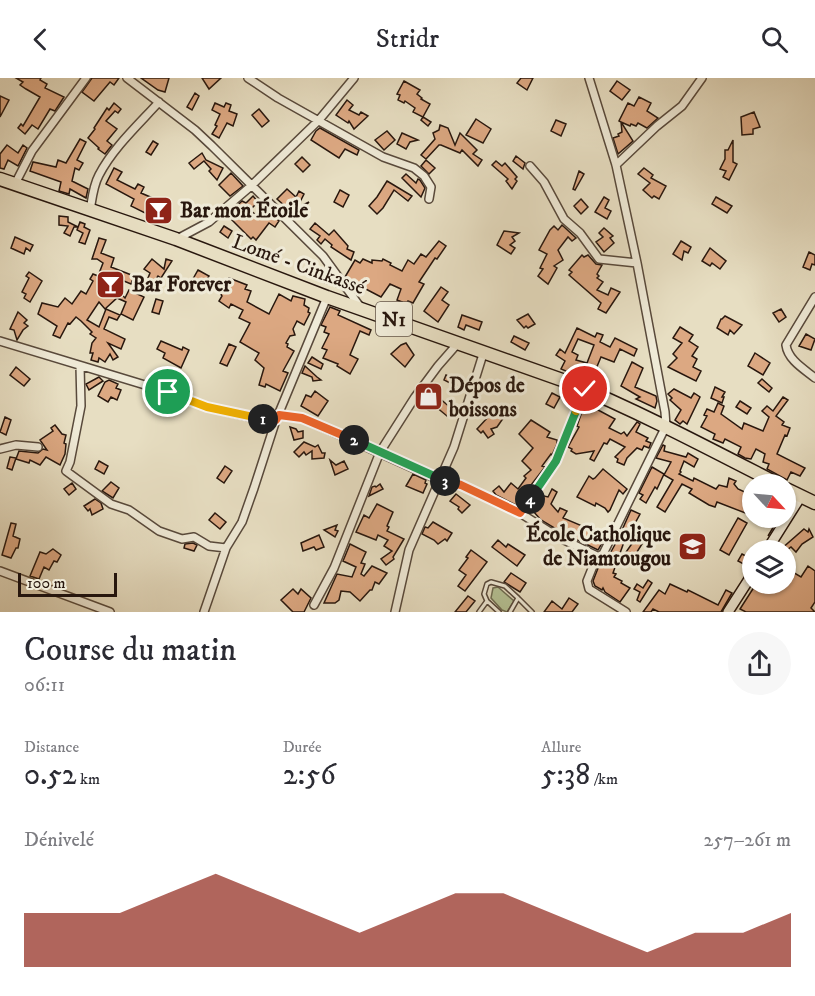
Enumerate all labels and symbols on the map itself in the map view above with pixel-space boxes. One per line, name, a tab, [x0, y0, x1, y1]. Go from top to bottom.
bar icon: Bar mon Étoile	[143, 194, 175, 226]
place label: Bar mon Étoile	[180, 196, 308, 224]
street label: Lomé - Cinkassé	[229, 229, 369, 301]
bar icon: Bar Forever	[95, 268, 127, 300]
place label: Bar Forever	[132, 272, 232, 298]
road number: N1	[376, 302, 412, 336]
pin	[559, 363, 610, 414]
pin	[142, 366, 193, 417]
place label: Dépos de boissons	[448, 373, 525, 423]
shop icon: Dépos de boissons	[412, 381, 444, 413]
pin: 1	[248, 404, 278, 434]
pin: 2	[339, 425, 369, 455]
pin: 3	[430, 466, 460, 496]
north arrow	[742, 474, 796, 528]
pin: 4	[515, 484, 545, 514]
place label: École Catholique de Niamtougou	[526, 520, 671, 572]
school or university icon: École Catholique de Niamtougou	[676, 530, 708, 562]
scale bar	[18, 570, 117, 598]

